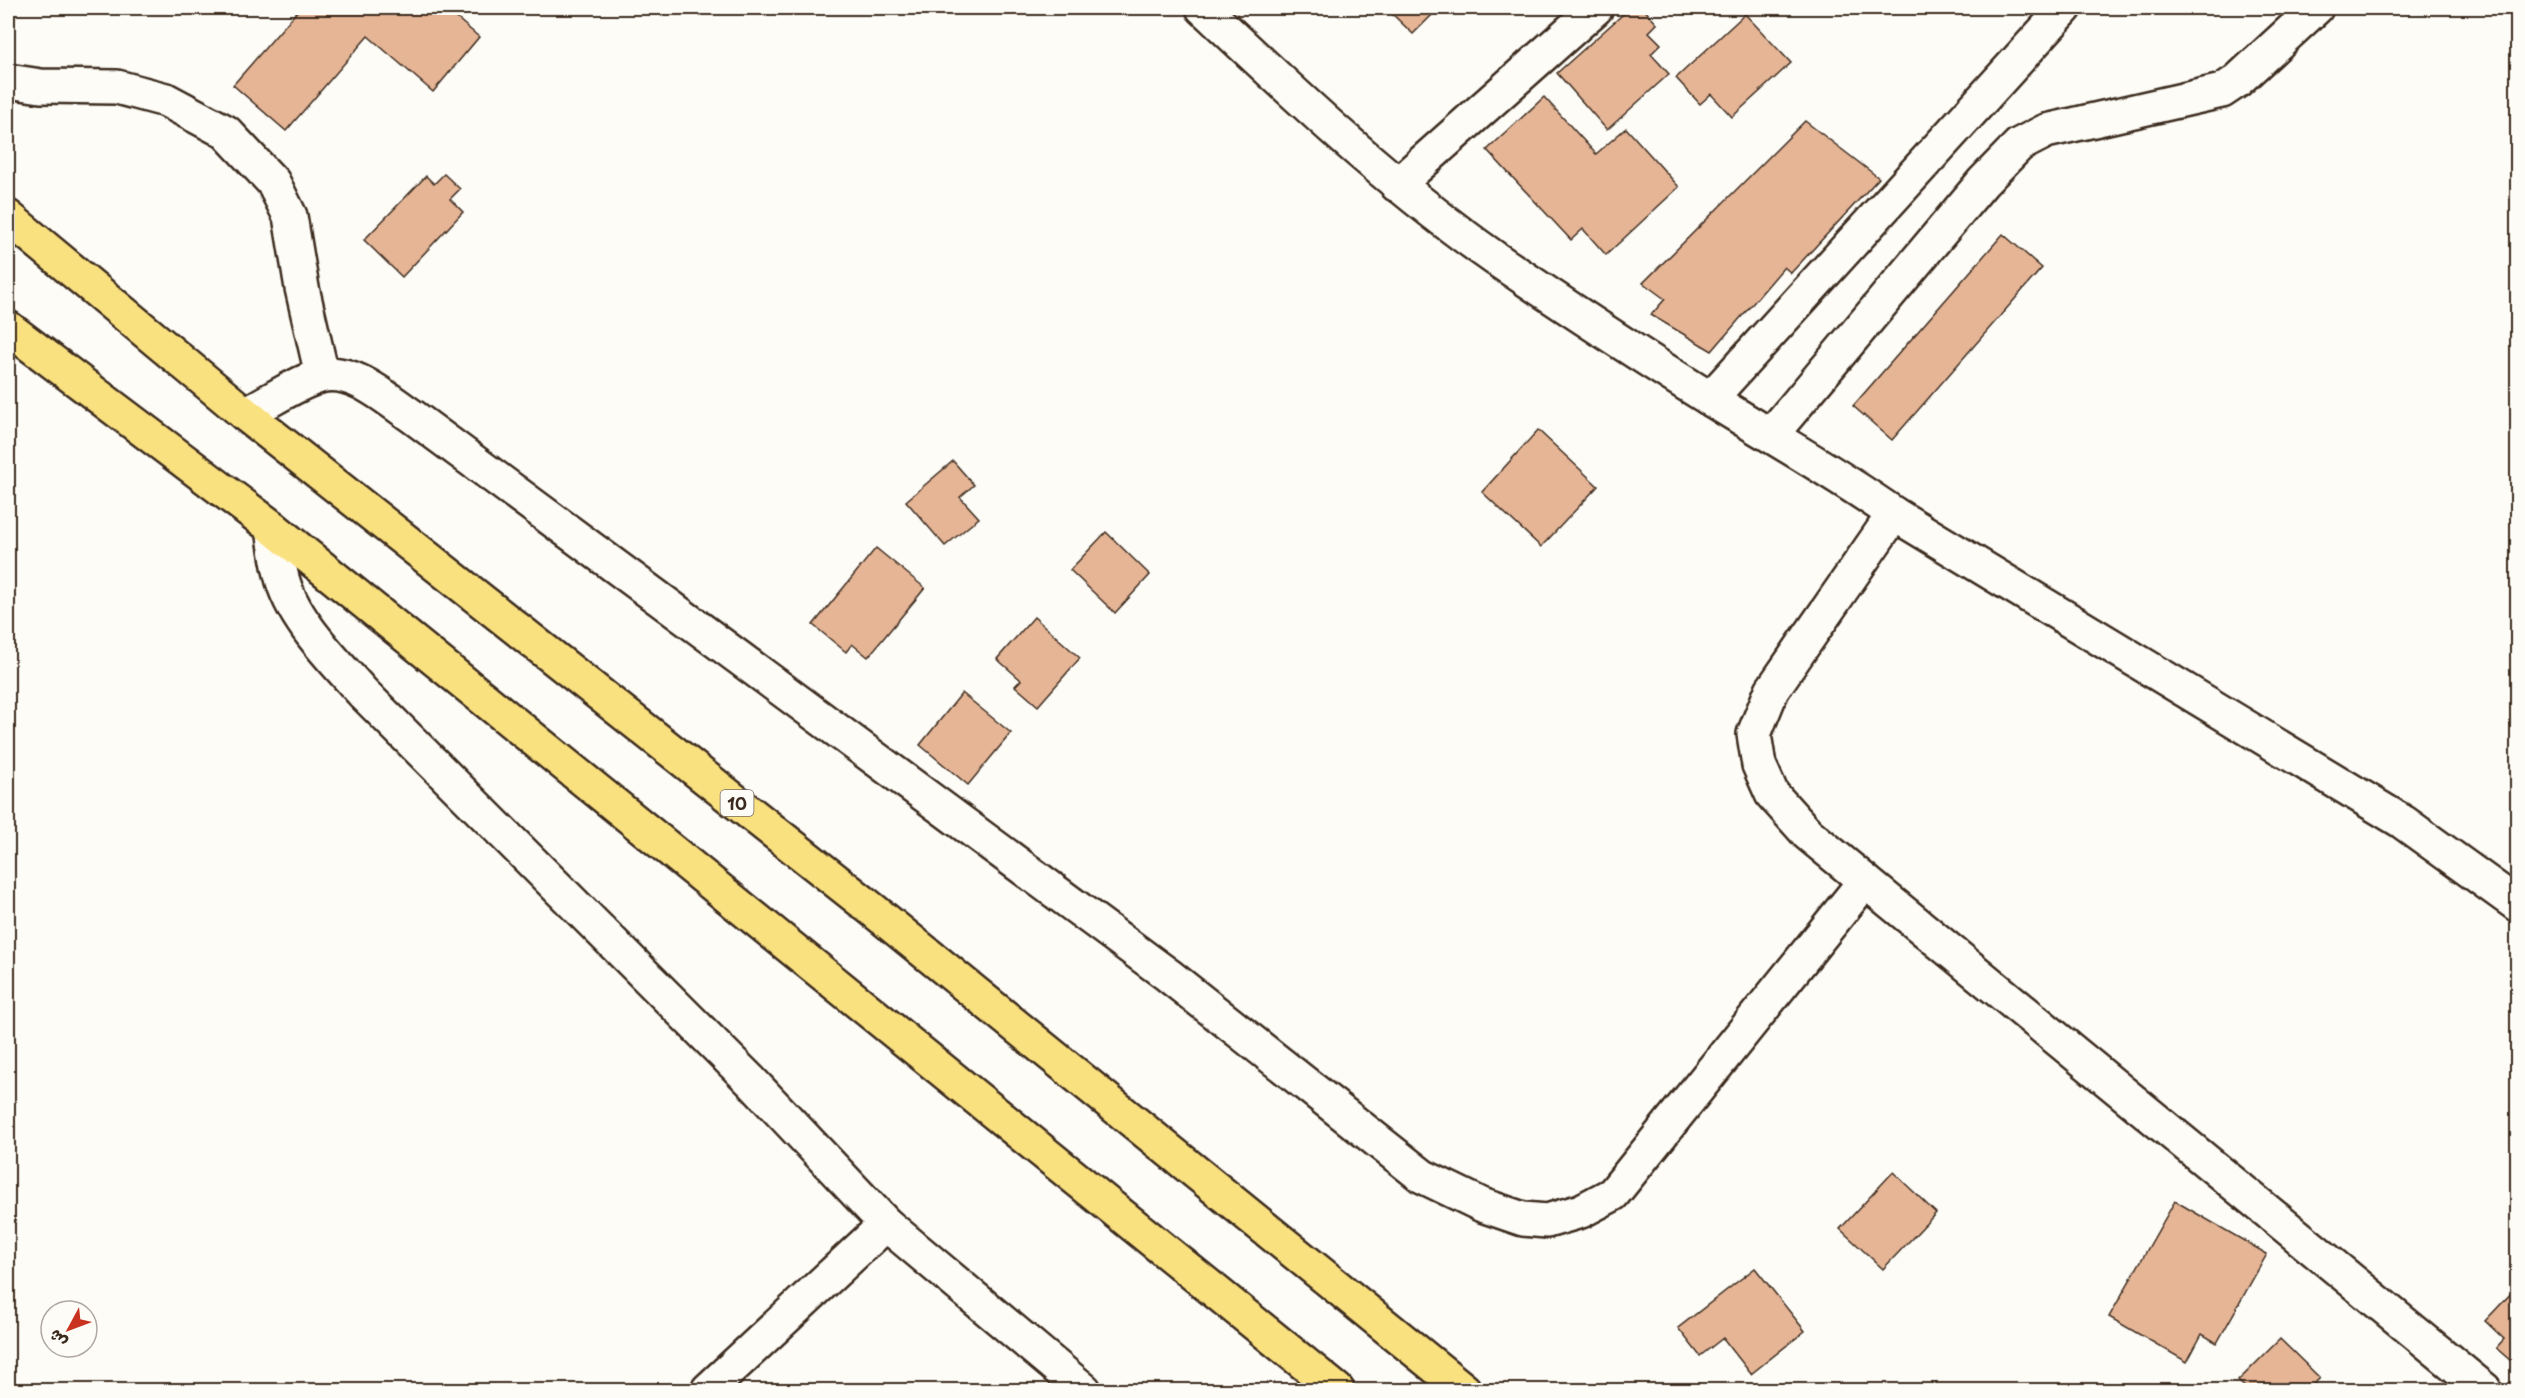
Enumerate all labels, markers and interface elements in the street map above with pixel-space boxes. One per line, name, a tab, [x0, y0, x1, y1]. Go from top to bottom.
road number: 10	[720, 790, 754, 816]
north arrow	[39, 1299, 99, 1359]
text: ش	[42, 1325, 72, 1354]

